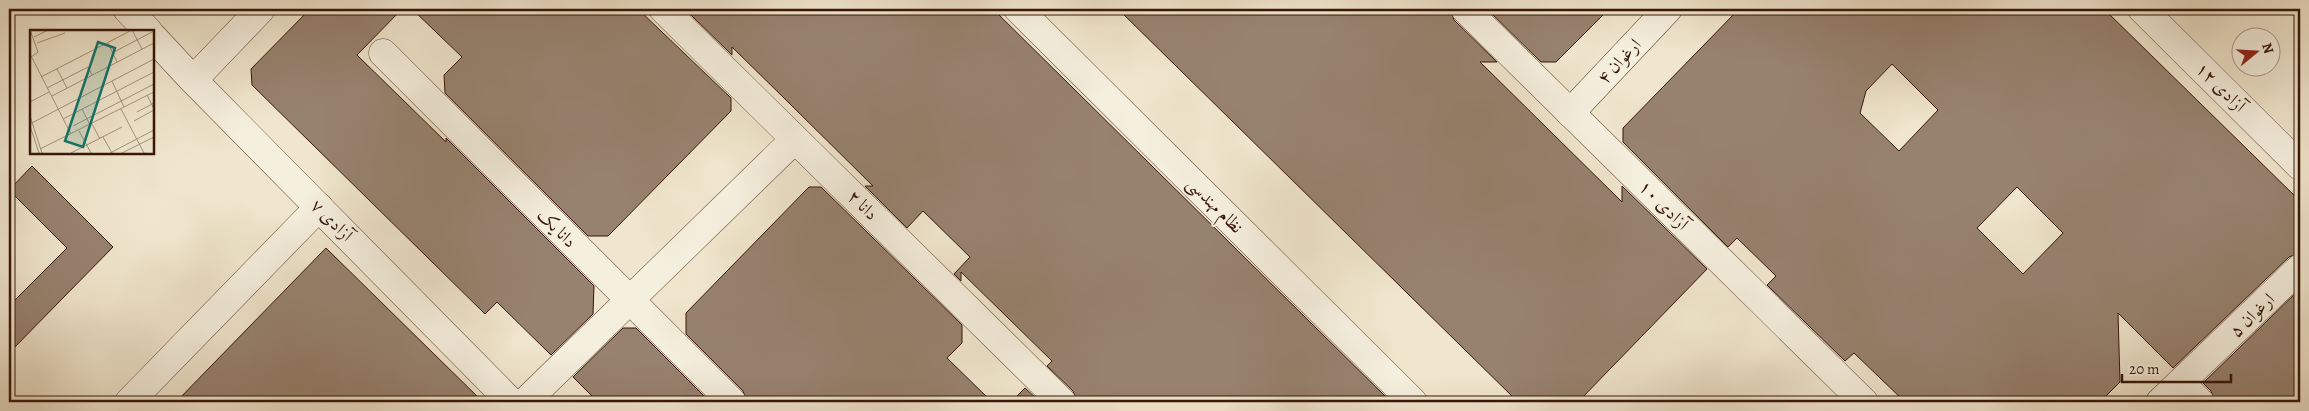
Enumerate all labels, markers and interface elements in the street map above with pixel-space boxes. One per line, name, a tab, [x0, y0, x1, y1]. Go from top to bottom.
north arrow	[2232, 28, 2282, 78]
inset map	[30, 30, 154, 154]
street label: ارغوان ۴	[1592, 33, 1646, 89]
text: N	[2257, 40, 2278, 56]
street label: آزادی ۱۲	[2191, 57, 2253, 119]
street label: نظام مهندسی	[1179, 171, 1249, 241]
street label: آزادی ۱۰	[1634, 175, 1696, 237]
street label: دانا ۲	[843, 185, 883, 225]
street label: آزادی ۷	[306, 194, 360, 248]
street label: دانا یک	[532, 203, 582, 253]
street label: ارغوان ۵	[2224, 287, 2280, 342]
scale bar	[2122, 351, 2230, 383]
text: 20 m	[2129, 359, 2160, 379]

